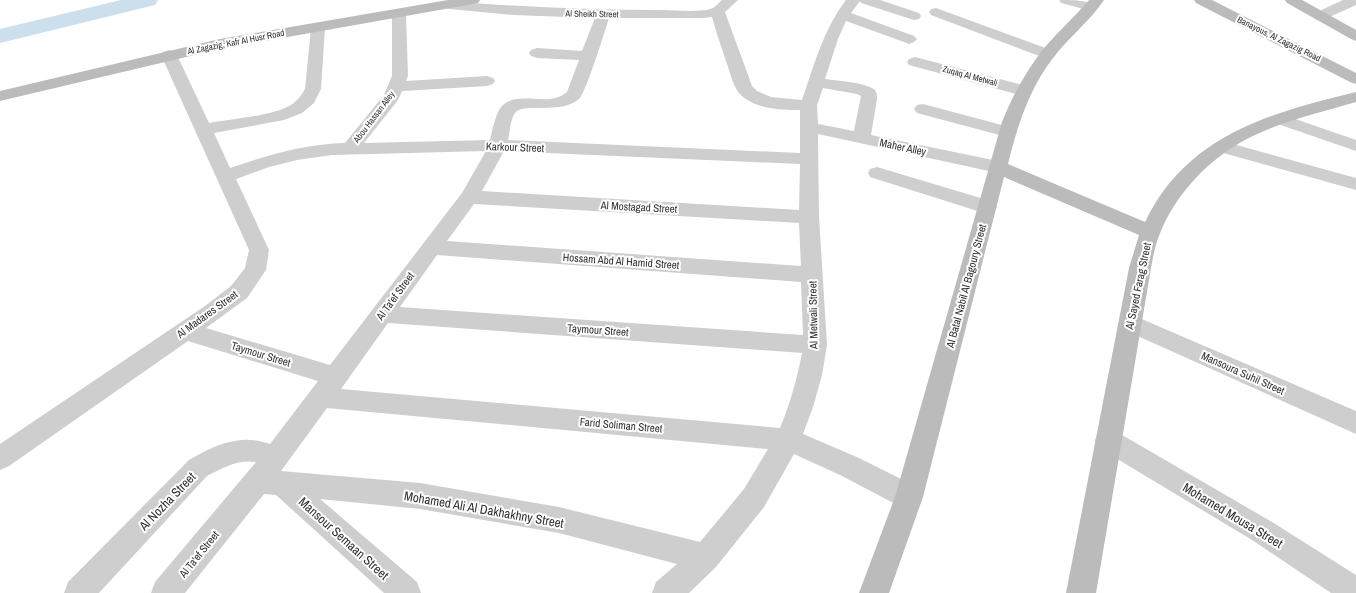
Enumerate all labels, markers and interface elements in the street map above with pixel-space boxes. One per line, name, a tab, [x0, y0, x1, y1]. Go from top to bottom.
street label: Al Sheikh Street	[564, 8, 619, 20]
street label: Banayous, Al Zagazig Road	[1235, 14, 1323, 64]
street label: Al Zagazig, Kafr Al Husr Road	[186, 27, 285, 57]
street label: Zuqaq Al Metwali	[941, 63, 999, 89]
street label: Abou Hassan Alley	[350, 88, 398, 146]
street label: Maher Alley	[878, 135, 928, 159]
street label: Karkour Street	[486, 139, 545, 155]
street label: Al Mostagad Street	[599, 198, 678, 216]
street label: Al Batal Nabil Al Bagoury Street	[942, 222, 989, 350]
street label: Al Sayed Farag Street	[1122, 241, 1154, 332]
street label: Hossam Abd Al Hamid Street	[562, 250, 680, 272]
street label: Al Ta'ef Street	[372, 269, 417, 324]
street label: Al Metwali Street	[805, 280, 821, 350]
street label: Al Madares Street	[173, 287, 241, 341]
street label: Taymour Street	[567, 321, 630, 339]
street label: Taymour Street	[230, 338, 293, 370]
street label: Mansoura Suhil Street	[1199, 348, 1287, 398]
street label: Farid Soliman Street	[579, 414, 663, 436]
street label: Al Nozha Street	[135, 469, 199, 535]
street label: Mohamed Mousa Street	[1180, 479, 1286, 552]
street label: Mohamed Ali Al Dakhakhny Street	[403, 487, 565, 532]
street label: Mansour Semaan Street	[295, 493, 392, 583]
street label: Al Ta'ef Street	[175, 527, 222, 581]

